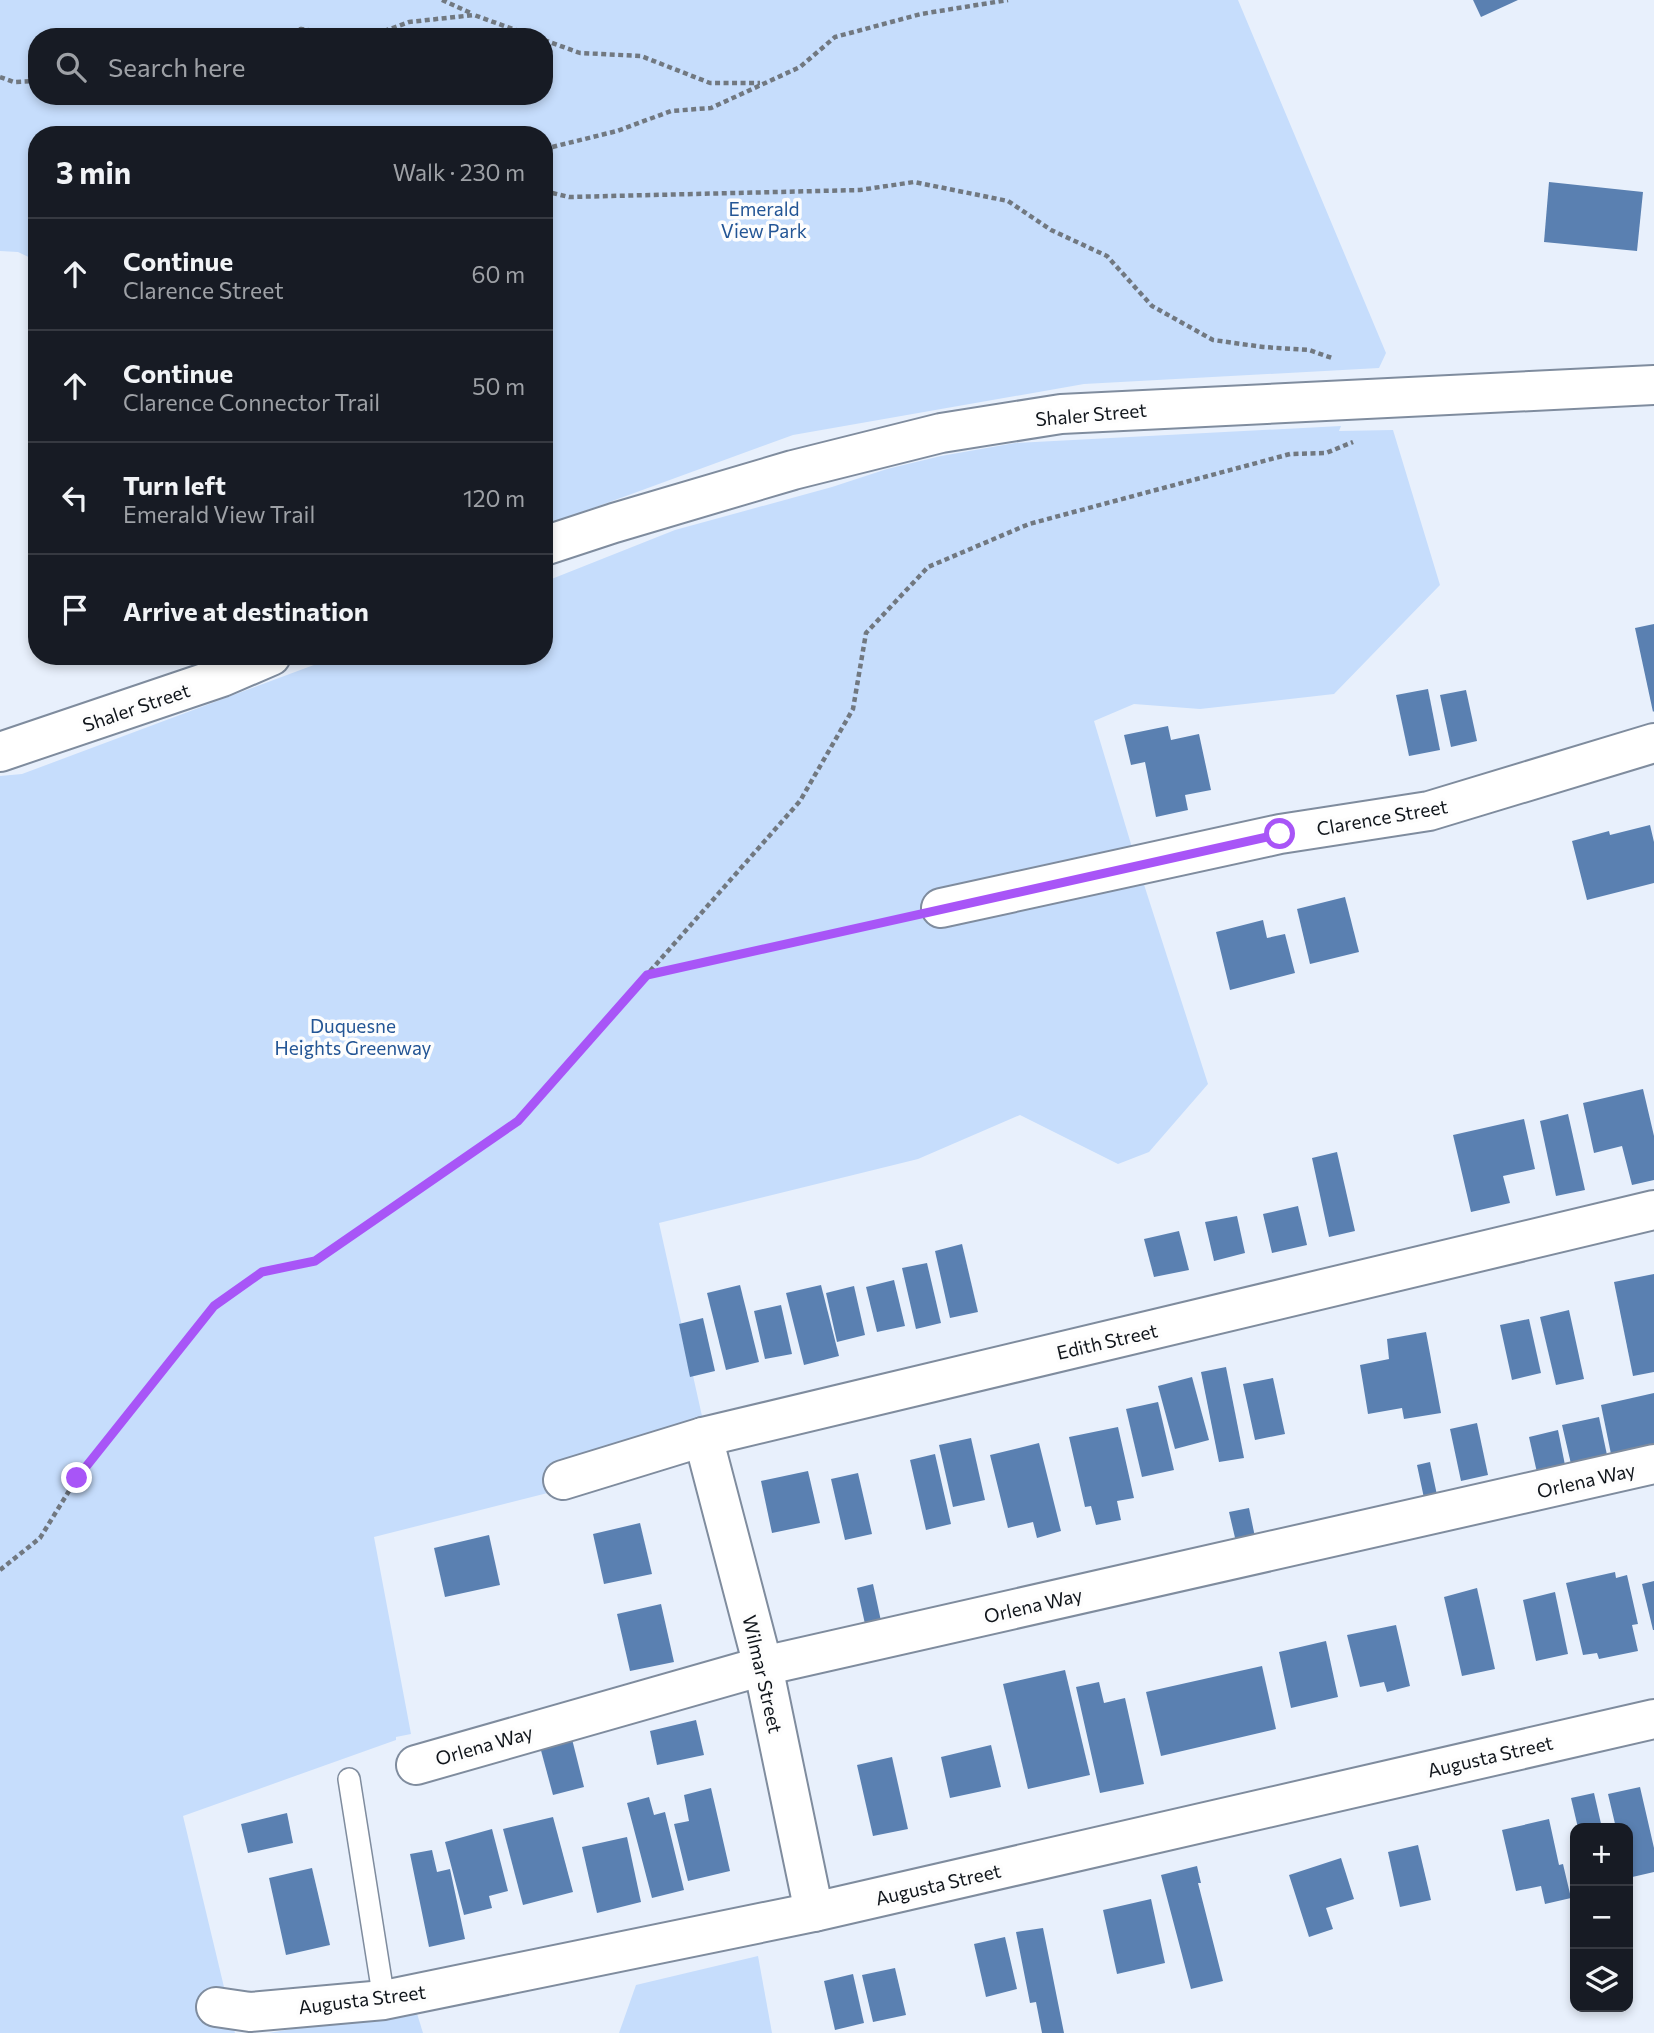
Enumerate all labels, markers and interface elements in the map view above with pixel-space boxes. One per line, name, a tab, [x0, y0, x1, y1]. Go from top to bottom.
search box	[28, 28, 553, 105]
icon: search	[52, 48, 90, 86]
text: Search here	[108, 51, 246, 82]
text: 3 min	[56, 153, 131, 190]
text: Walk · 230 m	[393, 158, 525, 186]
park label: Emerald View Park	[721, 197, 807, 242]
text: Continue	[123, 245, 233, 276]
icon: ahead	[56, 255, 94, 293]
text: 60 m	[472, 260, 525, 288]
text: Clarence Street	[123, 276, 284, 304]
text: Continue	[123, 357, 233, 388]
icon: ahead	[56, 367, 94, 405]
text: 50 m	[472, 372, 525, 400]
text: Clarence Connector Trail	[123, 388, 380, 416]
street label: Shaler Street	[1034, 398, 1148, 430]
text: Turn left	[123, 469, 226, 500]
icon: left	[56, 479, 94, 517]
text: 120 m	[463, 484, 525, 512]
text: Emerald View Trail	[123, 500, 315, 528]
icon: arrive	[56, 591, 94, 629]
text: Arrive at destination	[123, 595, 369, 626]
street label: Shaler Street	[79, 678, 193, 736]
street label: Clarence Street	[1315, 794, 1450, 840]
route start	[1264, 818, 1295, 849]
park label: Duquesne Heights Greenway	[275, 1014, 432, 1059]
street label: Edith Street	[1054, 1318, 1160, 1364]
street label: Orlena Way	[1535, 1457, 1638, 1502]
route end	[61, 1462, 92, 1493]
street label: Orlena Way	[982, 1582, 1085, 1627]
street label: Wilmar Street	[738, 1613, 788, 1736]
street label: Orlena Way	[433, 1720, 536, 1770]
street label: Augusta Street	[1425, 1730, 1555, 1782]
map controls	[1570, 1823, 1633, 2012]
button: +	[1570, 1823, 1633, 1886]
street label: Augusta Street	[873, 1858, 1003, 1910]
button: −	[1570, 1886, 1633, 1949]
button: layers	[1570, 1949, 1633, 2012]
street label: Augusta Street	[297, 1980, 427, 2018]

